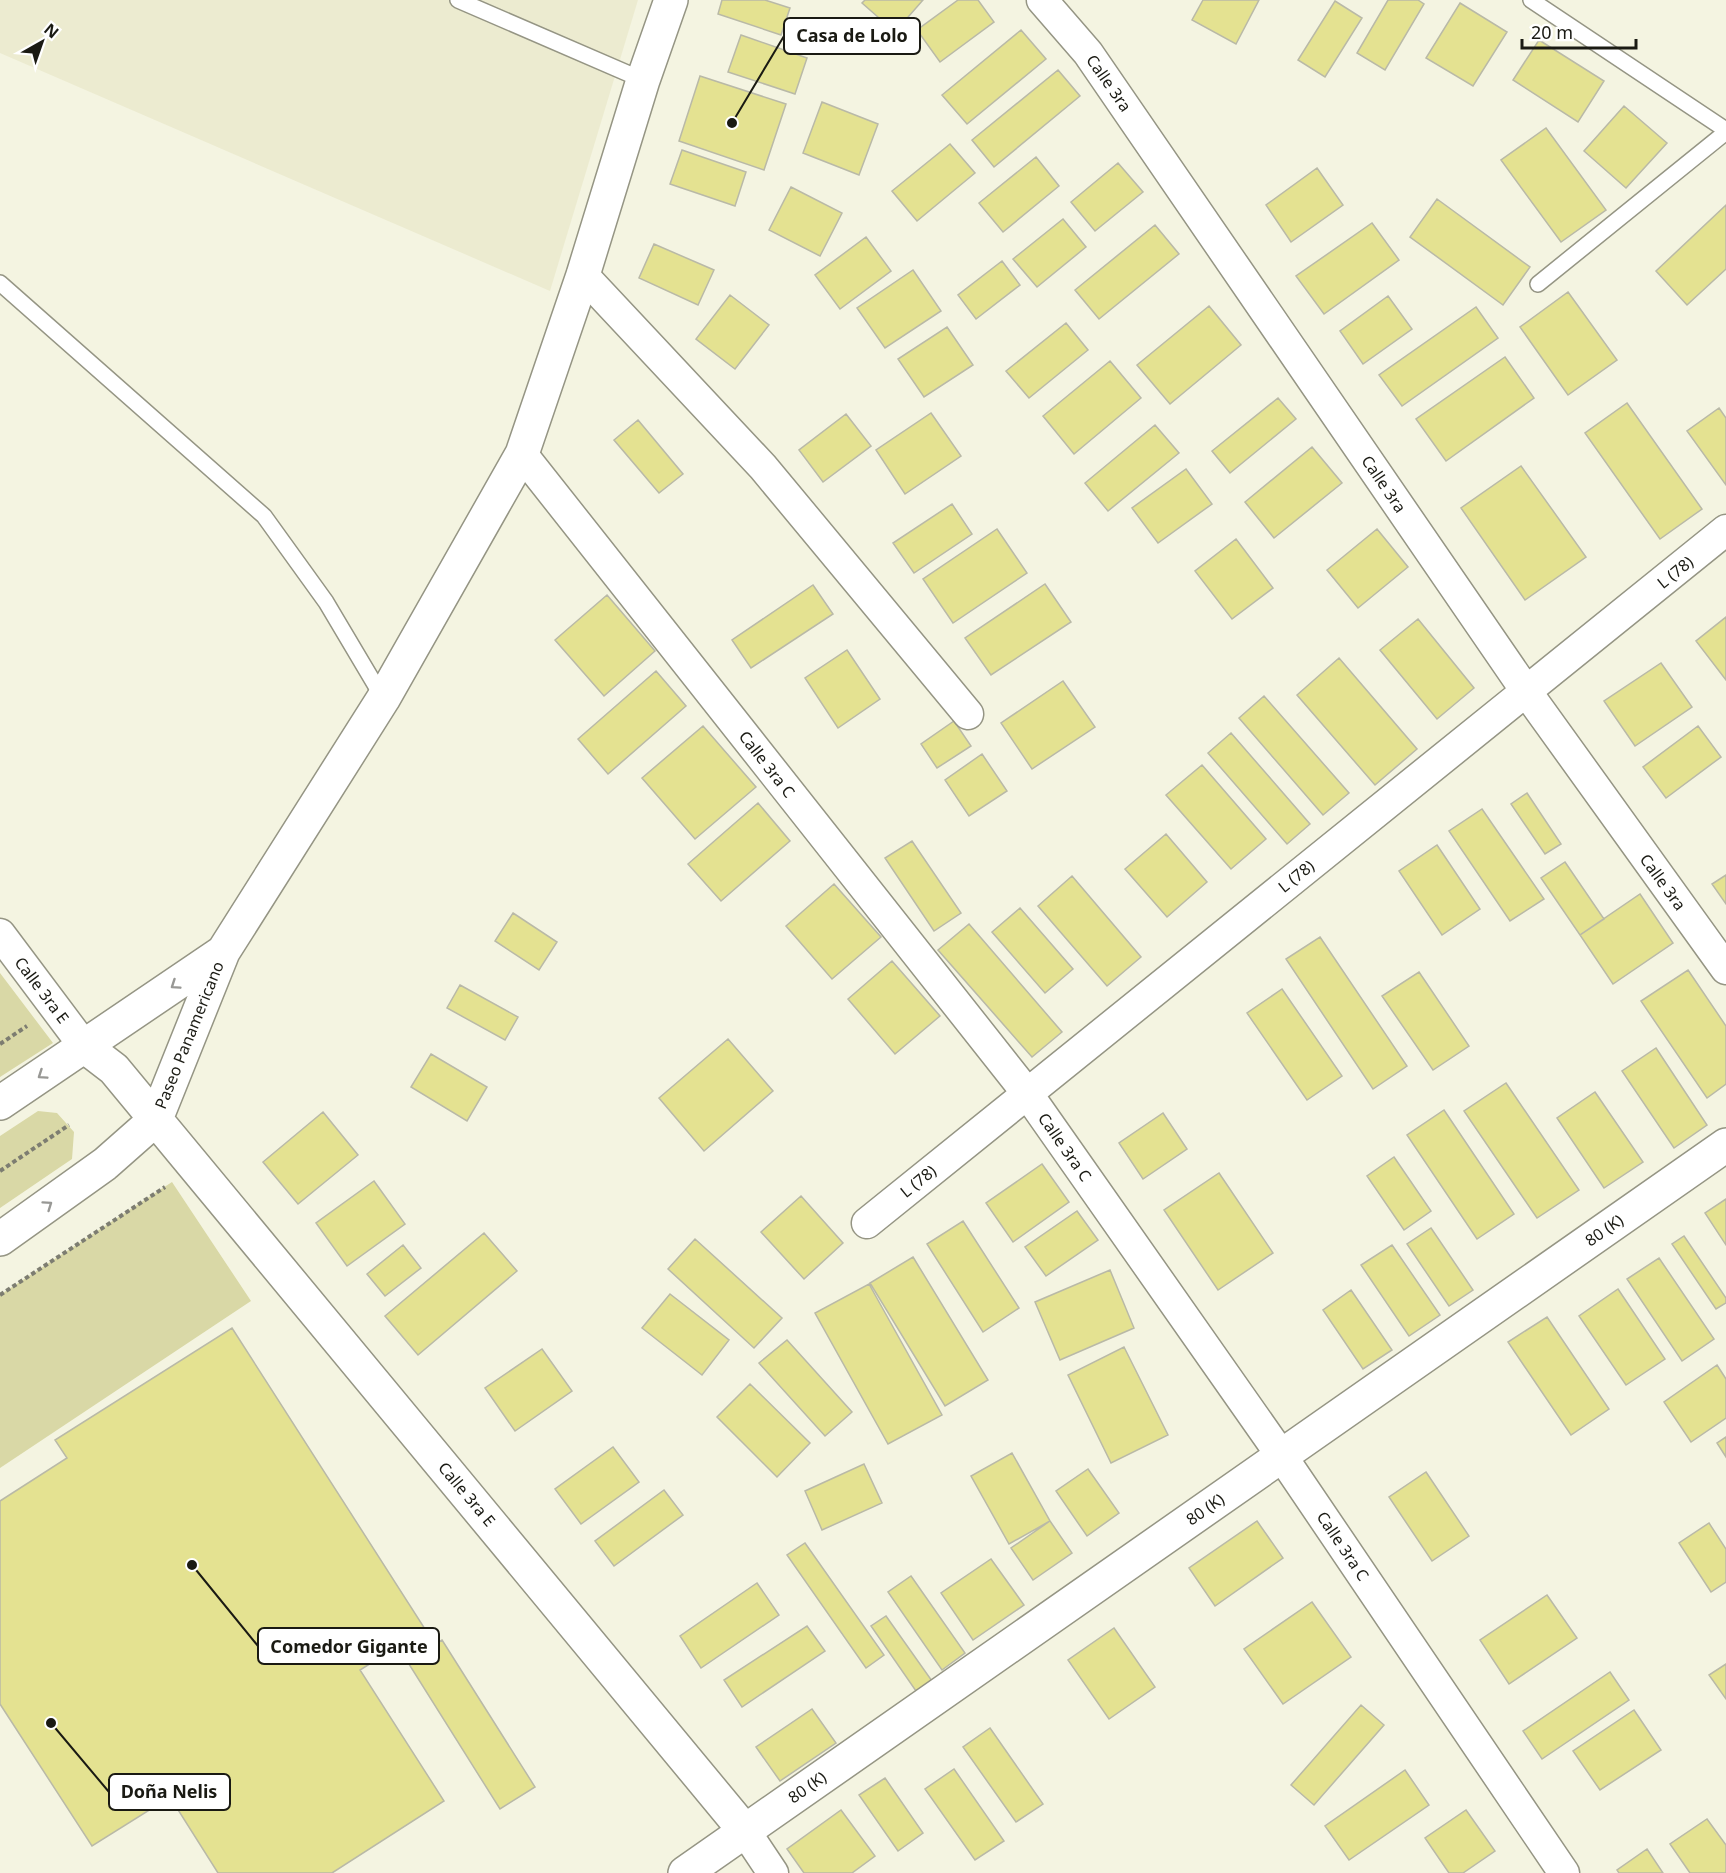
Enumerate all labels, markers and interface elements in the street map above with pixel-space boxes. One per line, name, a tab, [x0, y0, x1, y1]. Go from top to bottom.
north arrow	[12, 12, 72, 72]
scale bar	[1522, 12, 1636, 50]
text: N	[40, 18, 64, 43]
callout: Casa de Lolo	[784, 18, 920, 54]
text: 20 m	[1531, 20, 1573, 44]
text: Casa de Lolo	[796, 23, 908, 47]
street label: Calle 3ra	[1081, 50, 1137, 116]
street label: Calle 3ra	[1357, 451, 1411, 517]
street label: L (78)	[1652, 551, 1698, 593]
street label: Calle 3ra C	[734, 726, 800, 802]
street label: Calle 3ra	[1635, 849, 1691, 915]
street label: L (78)	[1273, 855, 1319, 897]
street label: Calle 3ra E	[10, 952, 74, 1028]
street label: Paseo Panamericano	[149, 958, 229, 1112]
one-way arrow	[170, 978, 181, 989]
one-way arrow	[38, 1067, 48, 1079]
street label: Calle 3ra C	[1033, 1108, 1097, 1186]
street label: L (78)	[895, 1160, 941, 1202]
one-way arrow	[41, 1201, 52, 1212]
street label: 80 (K)	[1581, 1209, 1628, 1251]
street label: Calle 3ra E	[433, 1457, 501, 1531]
street label: 80 (K)	[1182, 1488, 1229, 1530]
street label: Calle 3ra C	[1312, 1507, 1374, 1585]
callout: Comedor Gigante	[258, 1628, 439, 1664]
text: Comedor Gigante	[270, 1634, 428, 1658]
street label: 80 (K)	[784, 1766, 831, 1808]
callout: Doña Nelis	[109, 1774, 230, 1810]
text: Doña Nelis	[121, 1779, 217, 1803]

